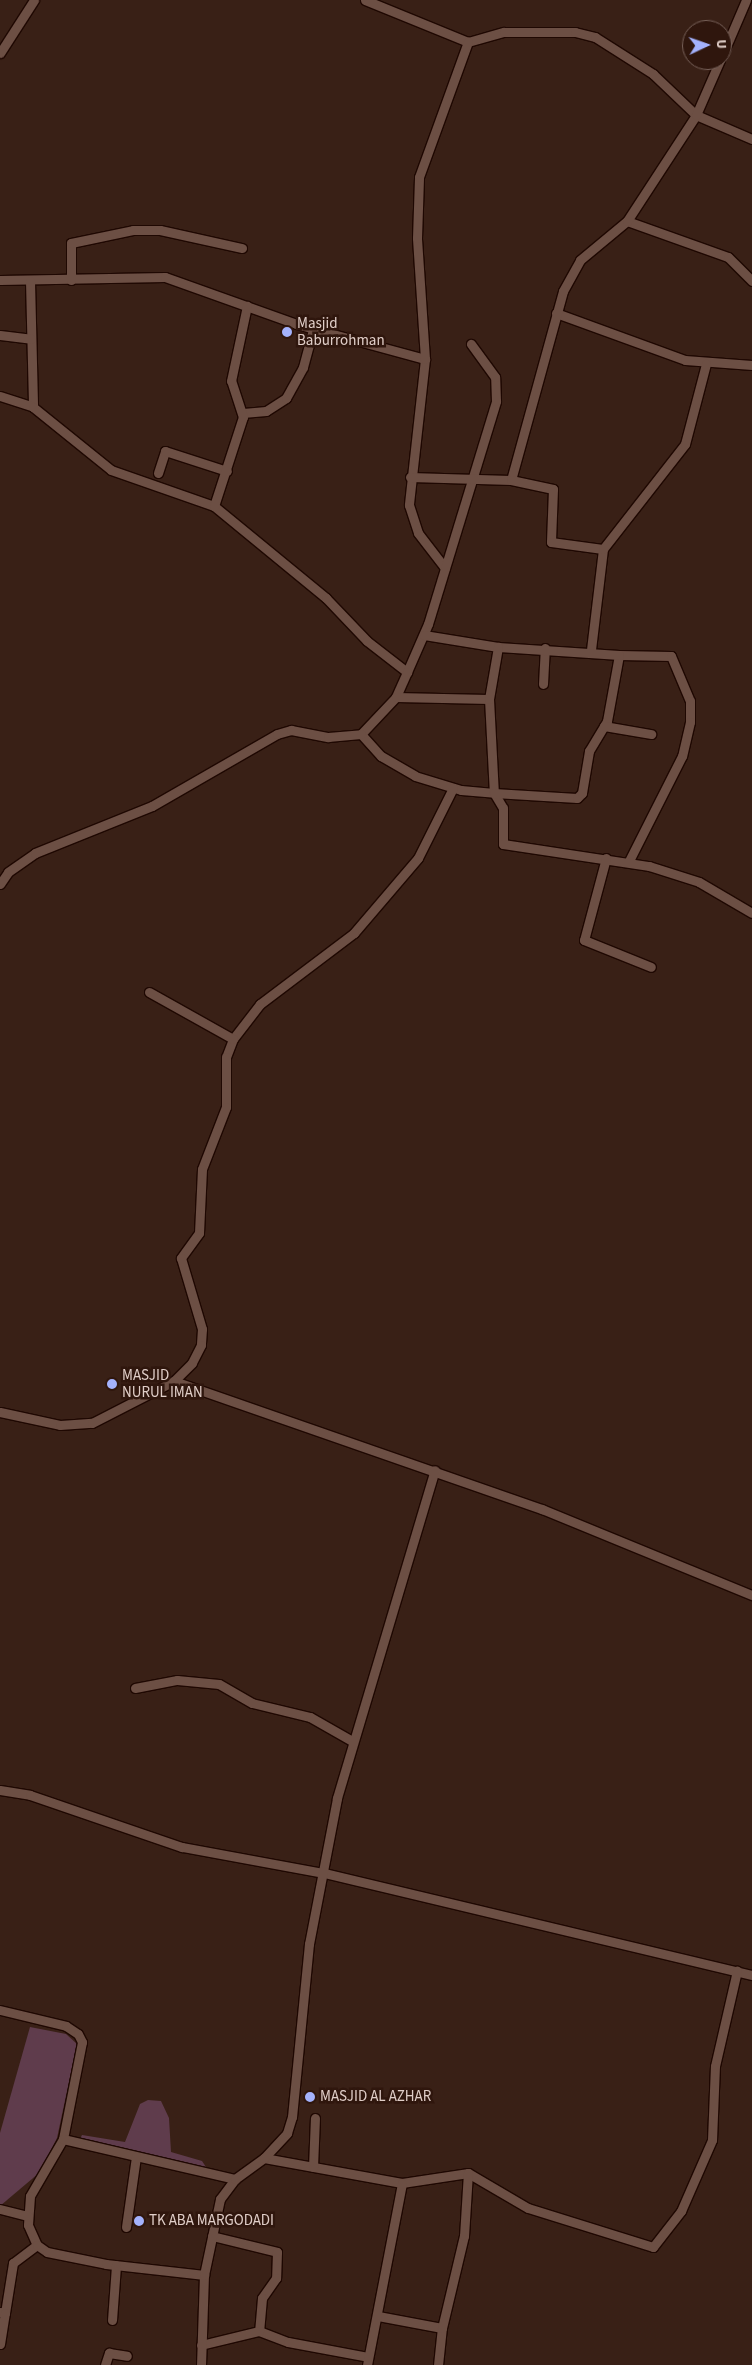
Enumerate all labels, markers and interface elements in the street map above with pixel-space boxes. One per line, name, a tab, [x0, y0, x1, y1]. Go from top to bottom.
north arrow	[682, 20, 732, 70]
text: U	[711, 39, 731, 49]
place label: Masjid Baburrohman	[297, 314, 385, 349]
marker: Masjid Baburrohman	[281, 326, 293, 338]
place label: MASJID NURUL IMAN	[122, 1366, 203, 1401]
marker: MASJID NURUL IMAN	[106, 1378, 118, 1390]
place label: MASJID AL AZHAR	[320, 2088, 431, 2106]
marker: MASJID AL AZHAR	[304, 2091, 316, 2103]
place label: TK ABA MARGODADI	[149, 2212, 274, 2230]
marker: TK ABA MARGODADI	[133, 2215, 145, 2227]

